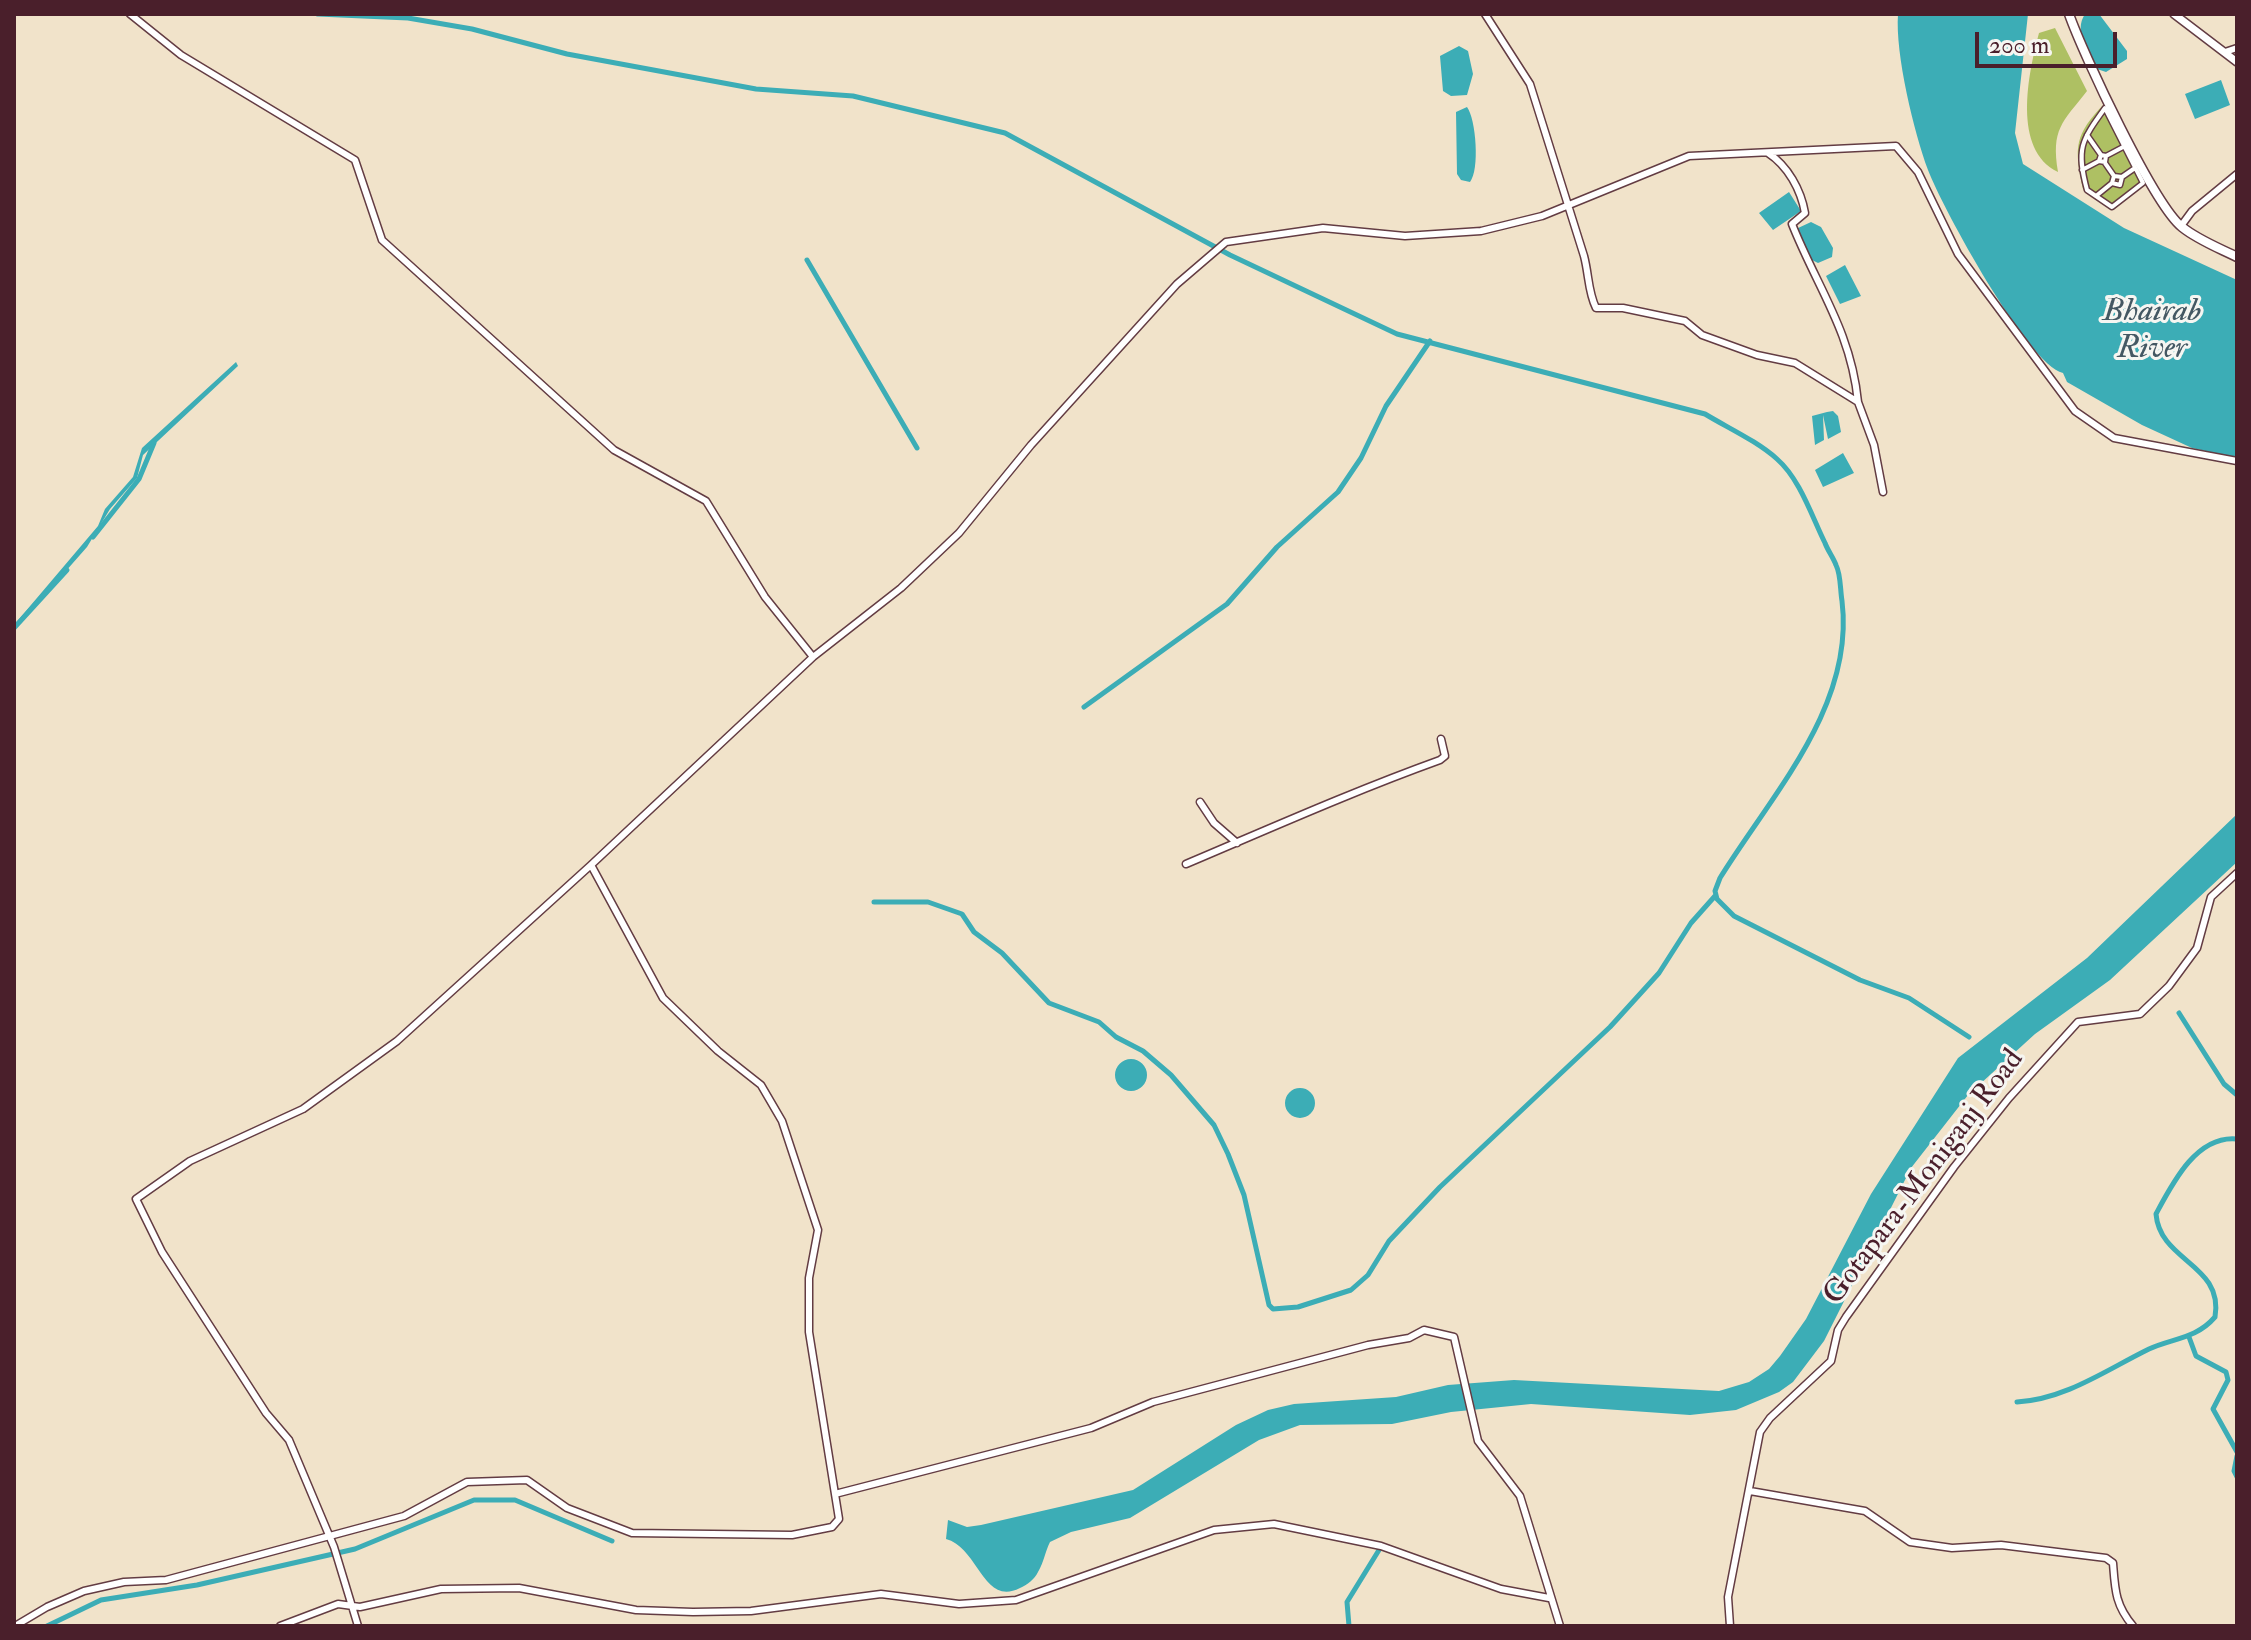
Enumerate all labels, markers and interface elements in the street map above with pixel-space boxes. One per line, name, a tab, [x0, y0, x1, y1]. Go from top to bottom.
scale bar	[1979, 16, 2121, 66]
text: 200 m	[1989, 30, 2049, 61]
water label: Bhairab River	[2103, 294, 2201, 369]
street label: Gotapara-Moniganj Road	[1817, 1043, 2033, 1313]

